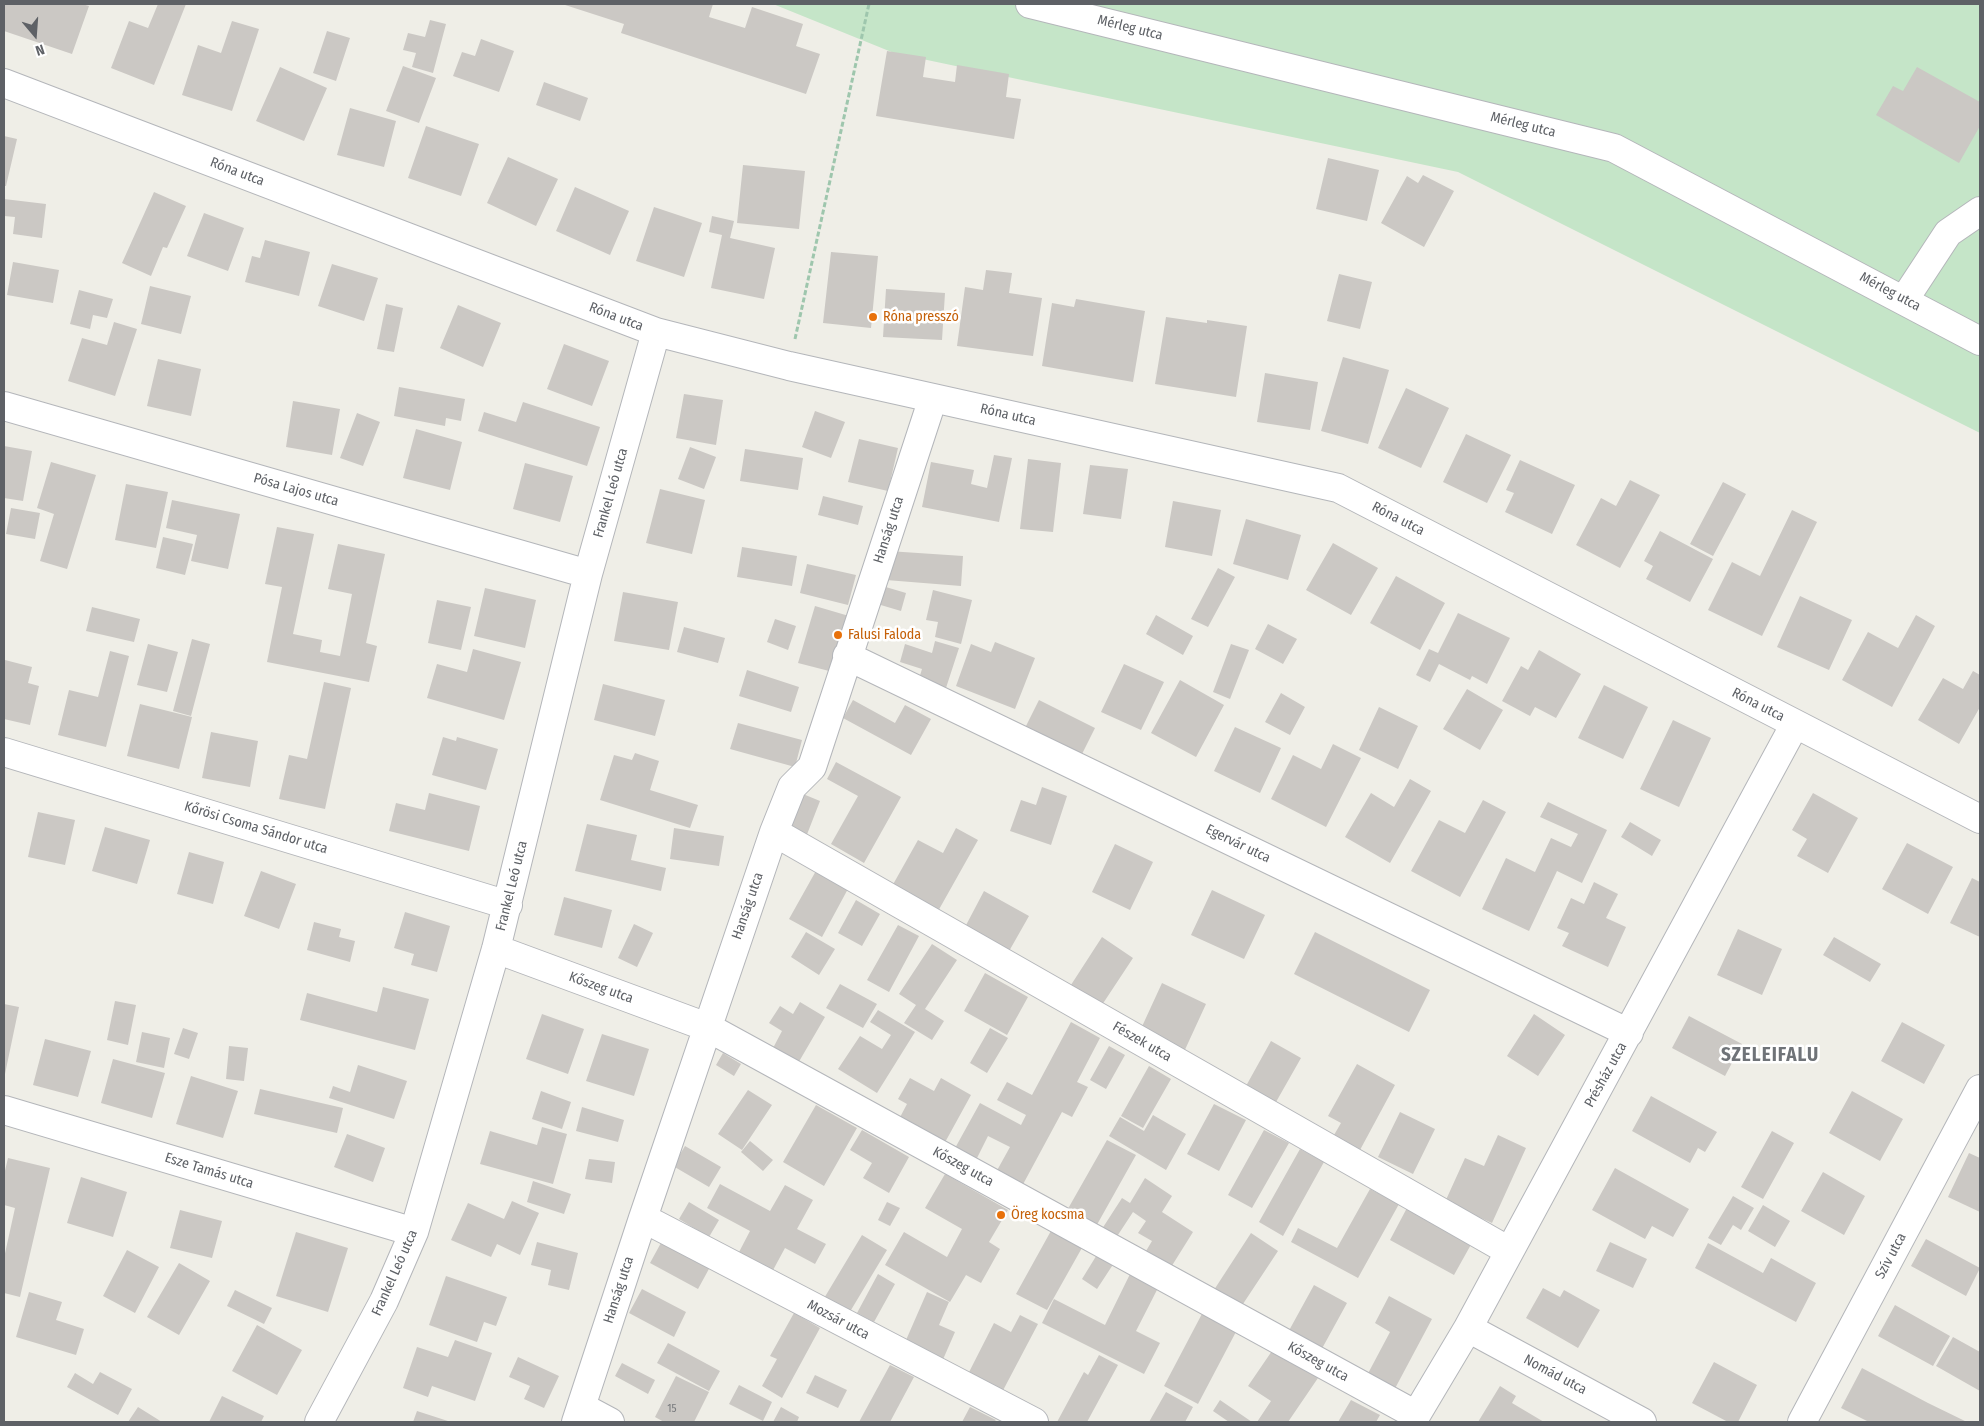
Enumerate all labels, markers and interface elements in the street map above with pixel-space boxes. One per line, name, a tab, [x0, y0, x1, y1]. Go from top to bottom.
north arrow	[10, 10, 60, 60]
street label: Mérleg utca	[1096, 12, 1164, 44]
text: N	[33, 40, 46, 59]
street label: Mérleg utca	[1489, 109, 1557, 141]
street label: Róna utca	[208, 154, 266, 190]
street label: Mérleg utca	[1857, 269, 1923, 315]
street label: Róna utca	[587, 299, 645, 335]
place label: Róna presszó	[883, 309, 959, 325]
marker: Róna presszó	[867, 311, 879, 323]
street label: Róna utca	[978, 400, 1038, 430]
street label: Frankel Leó utca	[590, 446, 632, 540]
street label: Pósa Lajos utca	[252, 470, 340, 510]
street label: Hanság utca	[870, 494, 908, 566]
street label: Róna utca	[1369, 499, 1427, 539]
place label: Falusi Faloda	[848, 627, 921, 643]
marker: Falusi Faloda	[832, 629, 844, 641]
street label: Róna utca	[1729, 685, 1787, 725]
street label: Kőrösi Csoma Sándor utca	[182, 798, 330, 858]
street label: Egervár utca	[1203, 821, 1273, 867]
street label: Frankel Leó utca	[493, 839, 531, 933]
street label: Hanság utca	[729, 870, 767, 942]
street label: Kőszeg utca	[567, 969, 635, 1007]
street label: Fészek utca	[1110, 1018, 1174, 1066]
street label: Présház utca	[1581, 1039, 1631, 1111]
district label: SZELEIFALU	[1720, 1045, 1820, 1067]
street label: Kőszeg utca	[930, 1143, 996, 1191]
street label: Esze Tamás utca	[163, 1150, 255, 1192]
place label: Öreg kocsma	[1011, 1207, 1084, 1223]
marker: Öreg kocsma	[995, 1209, 1007, 1221]
street label: Frankel Leó utca	[369, 1227, 421, 1319]
street label: Szív utca	[1872, 1230, 1910, 1282]
street label: Hanság utca	[600, 1254, 638, 1326]
street label: Mozsár utca	[804, 1297, 872, 1343]
street label: Kőszeg utca	[1285, 1338, 1351, 1386]
street label: Nomád utca	[1521, 1351, 1589, 1399]
house number: 15	[667, 1402, 677, 1416]

